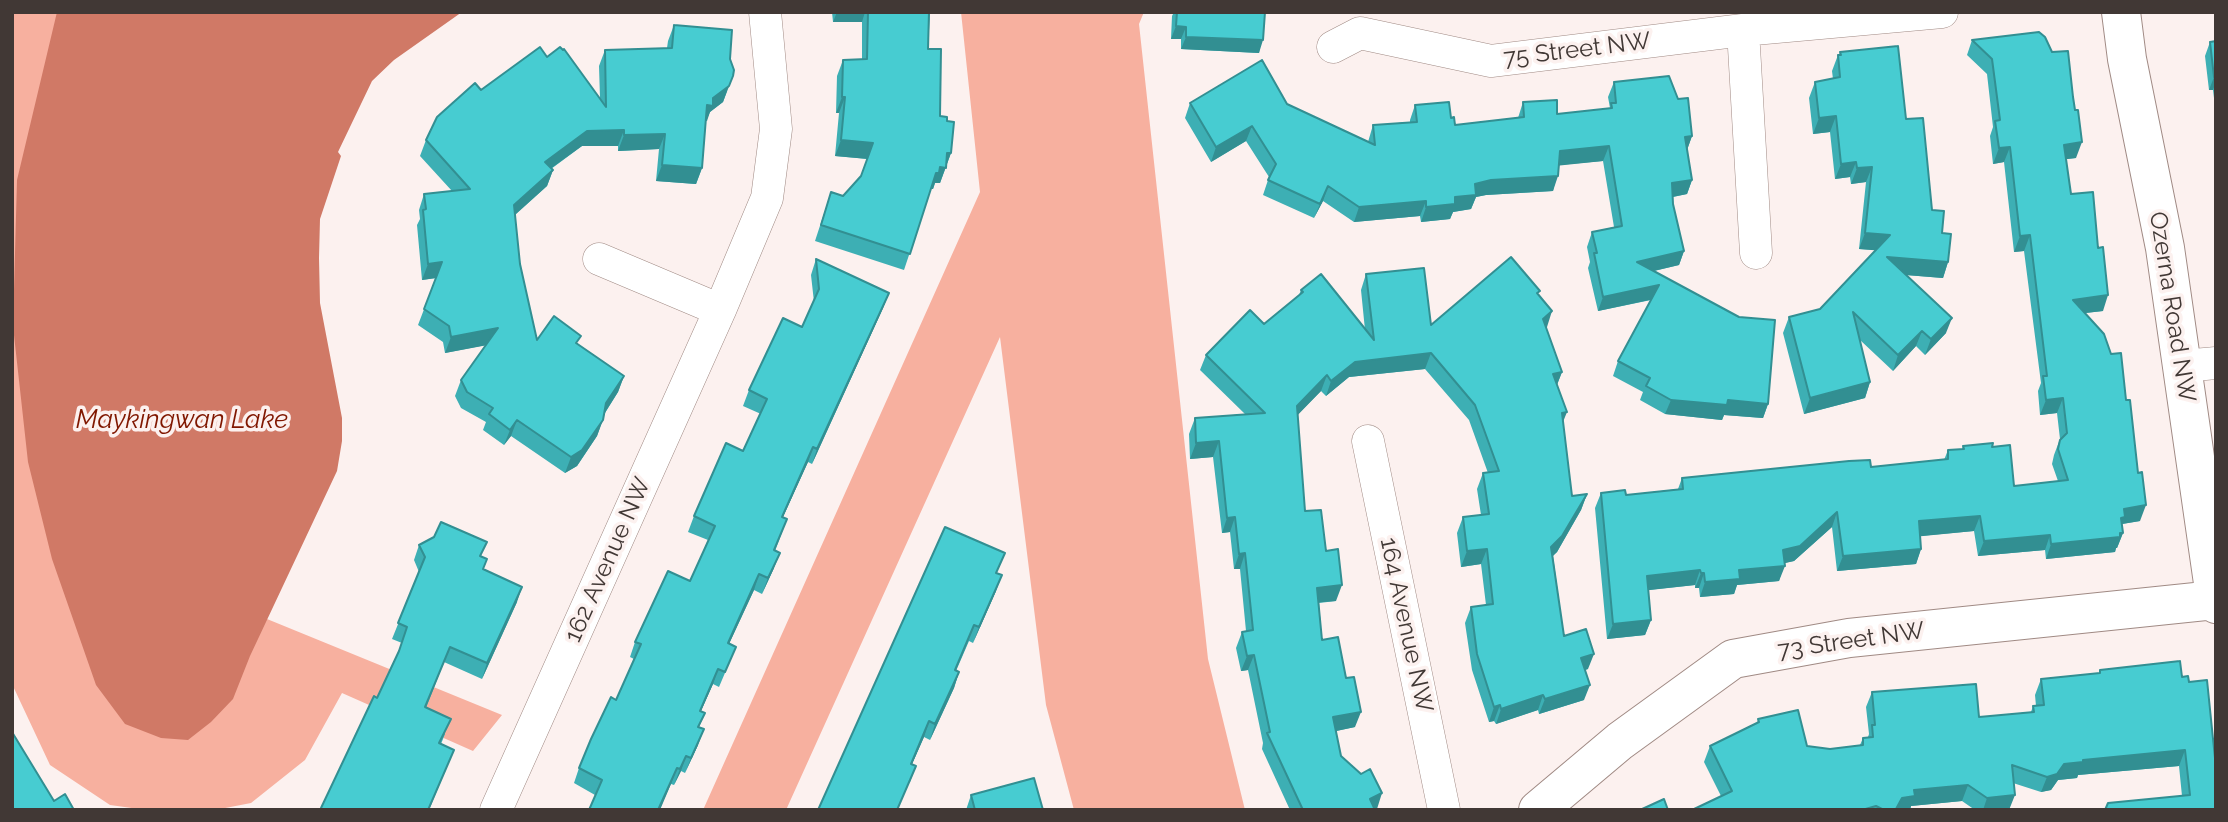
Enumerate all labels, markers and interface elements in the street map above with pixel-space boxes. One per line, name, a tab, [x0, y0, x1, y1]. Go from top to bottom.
street label: 75 Street NW	[1502, 27, 1652, 73]
street label: Ozerna Road NW	[2143, 210, 2201, 404]
water label: Maykingwan Lake	[76, 404, 288, 436]
street label: 162 Avenue NW	[559, 473, 657, 647]
street label: 164 Avenue NW	[1373, 535, 1439, 715]
street label: 73 Street NW	[1776, 616, 1926, 666]

